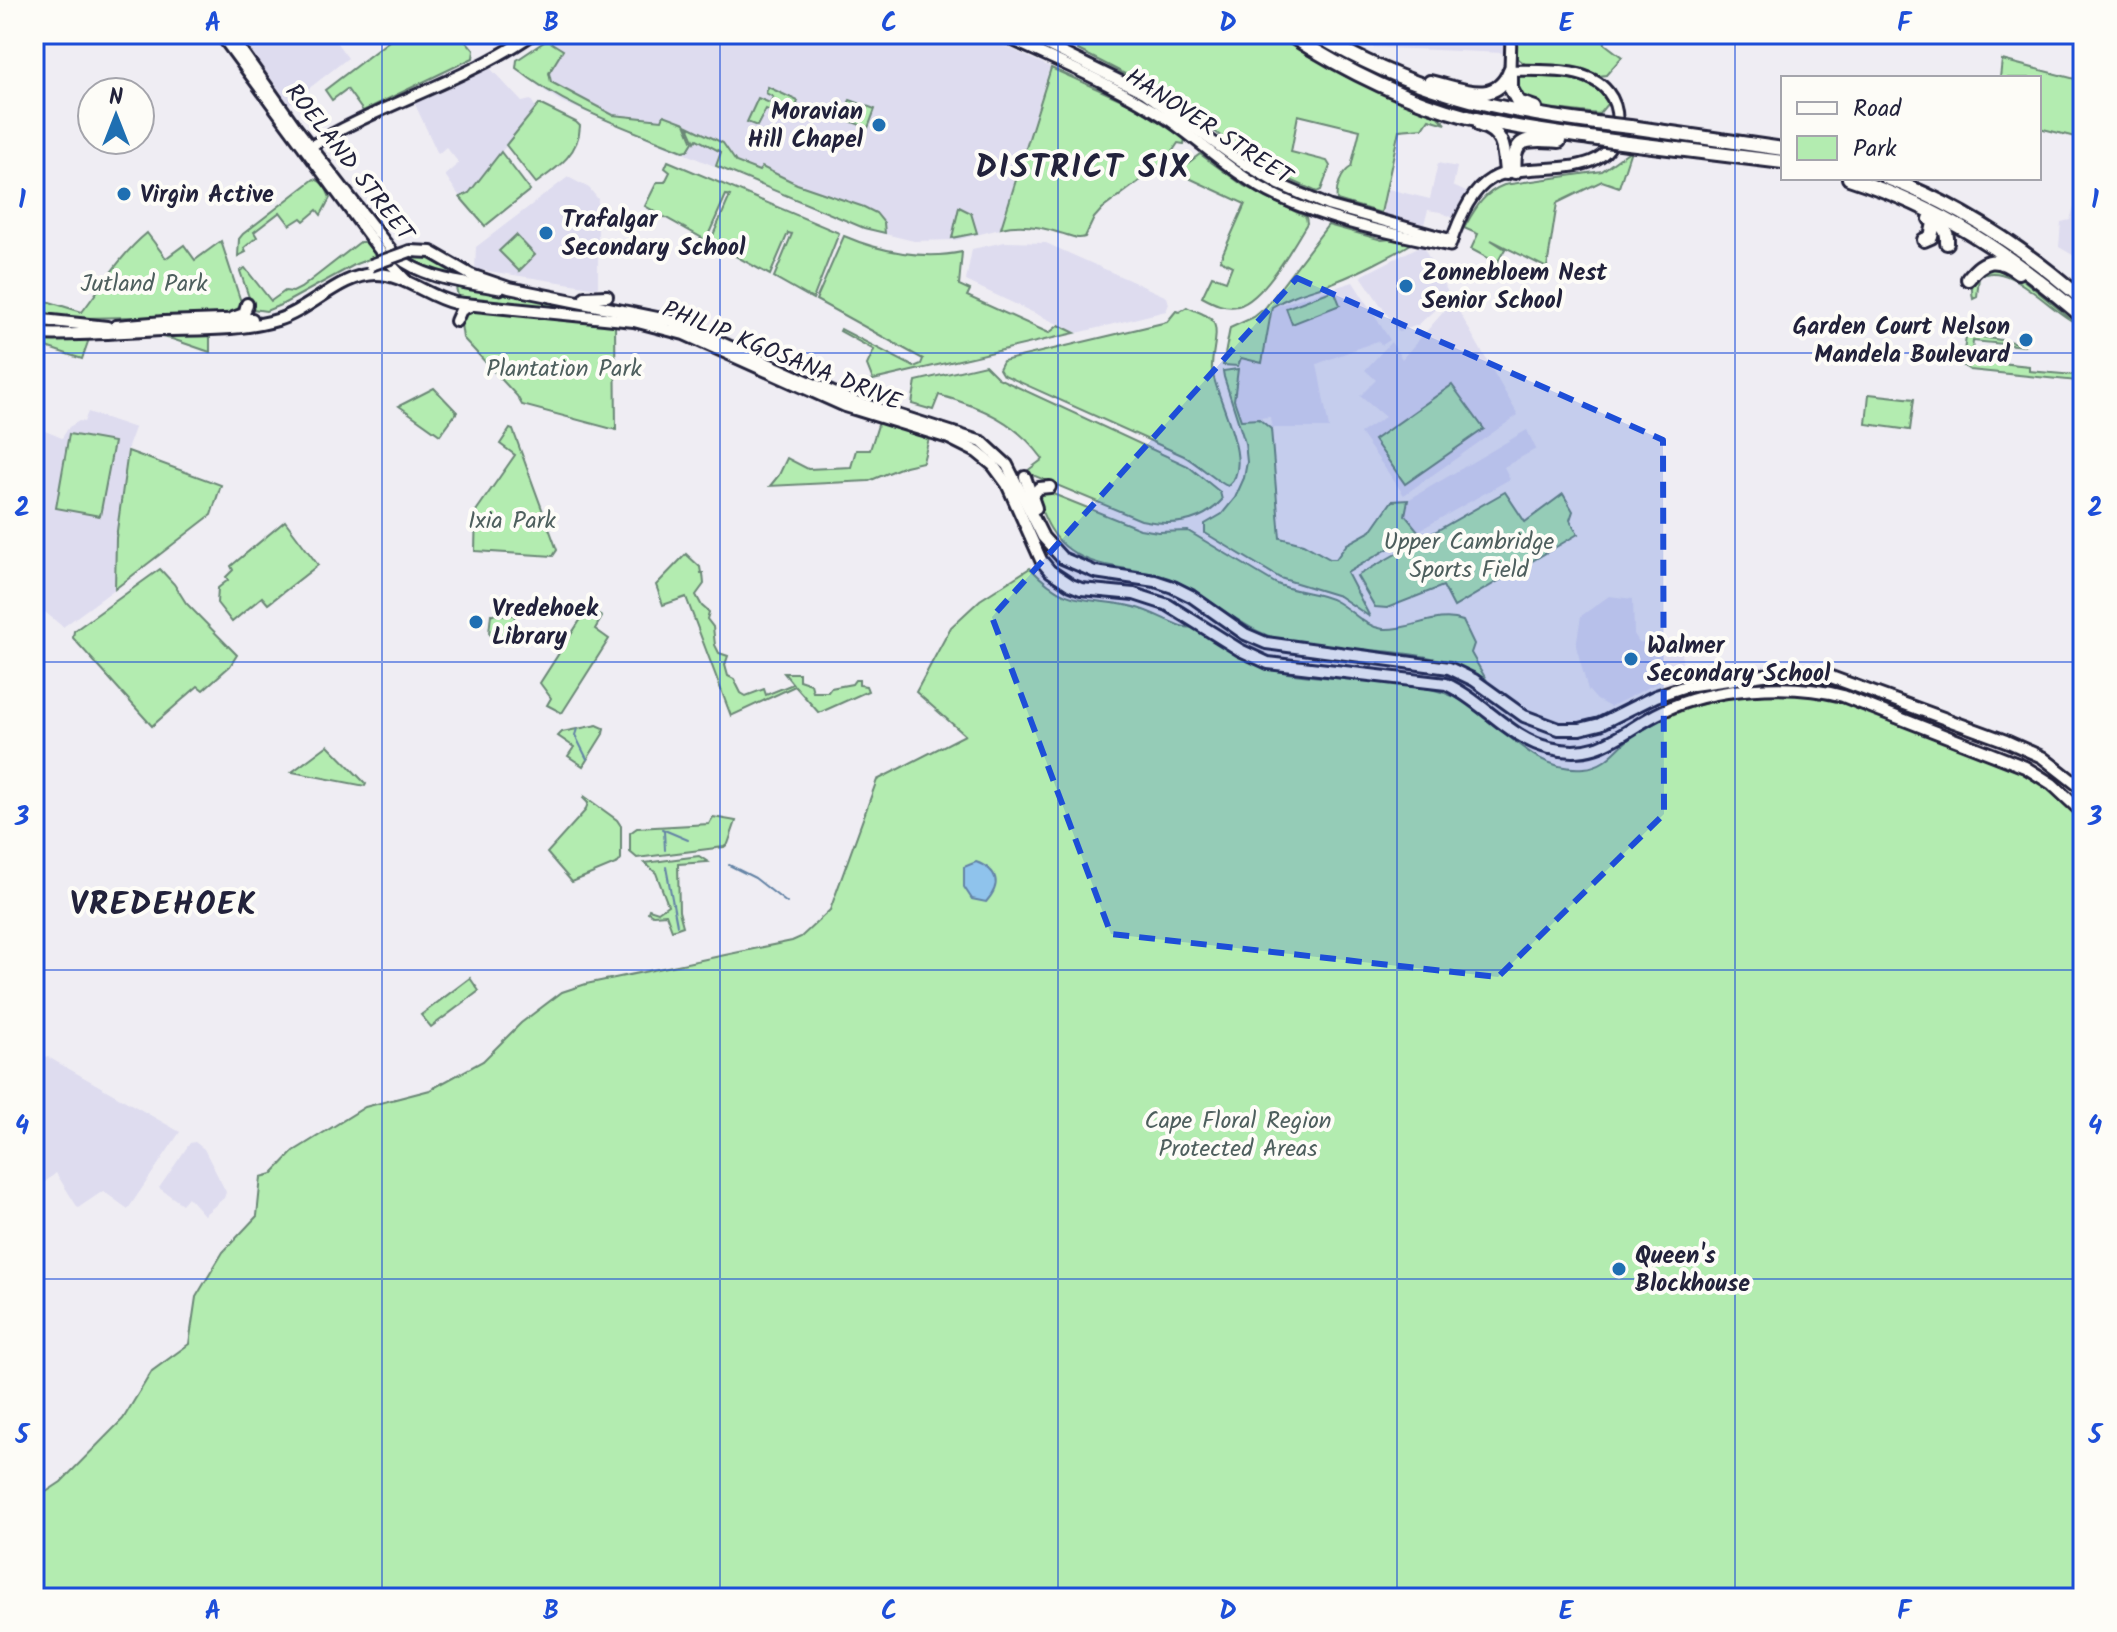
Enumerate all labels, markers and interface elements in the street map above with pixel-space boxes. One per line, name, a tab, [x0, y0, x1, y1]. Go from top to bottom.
text: A	[205, 3, 221, 45]
text: B	[543, 3, 559, 45]
text: C	[881, 3, 897, 45]
text: D	[1219, 3, 1237, 45]
text: E	[1559, 3, 1575, 45]
text: F	[1897, 3, 1913, 45]
street label: HANOVER STREET	[1117, 58, 1301, 197]
street label: ROELAND STREET	[274, 75, 425, 252]
north arrow	[76, 76, 156, 156]
legend	[1781, 76, 2041, 180]
text: N	[109, 81, 123, 116]
text: Road	[1853, 90, 1902, 129]
place label: Moravian Hill Chapel	[748, 93, 864, 160]
marker: Moravian Hill Chapel	[870, 116, 888, 134]
text: Park	[1853, 130, 1897, 169]
district label: DISTRICT SIX	[975, 143, 1191, 194]
place label: Virgin Active	[140, 176, 274, 215]
text: 1	[18, 180, 26, 222]
text: 1	[2091, 180, 2099, 222]
marker: Virgin Active	[115, 185, 133, 203]
place label: Trafalgar Secondary School	[562, 201, 746, 268]
marker: Trafalgar Secondary School	[537, 224, 555, 242]
place label: Zonnebloem Nest Senior School	[1422, 254, 1608, 321]
park label: Jutland Park	[80, 265, 208, 304]
marker: Zonnebloem Nest Senior School	[1397, 277, 1415, 295]
street label: PHILIP KGOSANA DRIVE	[656, 291, 908, 423]
place label: Garden Court Nelson Mandela Boulevard	[1793, 308, 2011, 375]
marker: Garden Court Nelson Mandela Boulevard	[2017, 331, 2035, 349]
park label: Plantation Park	[486, 350, 642, 389]
text: 2	[14, 488, 30, 530]
text: 2	[2087, 488, 2103, 530]
park label: Ixia Park	[468, 502, 557, 541]
park label: Upper Cambridge Sports Field	[1384, 523, 1555, 590]
place label: Vredehoek Library	[492, 590, 599, 657]
marker: Vredehoek Library	[467, 613, 485, 631]
place label: Walmer Secondary School	[1647, 627, 1831, 694]
marker: Walmer Secondary School	[1622, 650, 1640, 668]
text: 3	[14, 797, 29, 839]
text: 3	[2087, 797, 2102, 839]
district label: VREDEHOEK	[70, 880, 258, 931]
park label: Cape Floral Region Protected Areas	[1144, 1102, 1332, 1169]
text: 4	[15, 1106, 29, 1148]
text: 4	[2088, 1106, 2102, 1148]
place label: Queen's Blockhouse	[1635, 1237, 1750, 1304]
marker: Queen's Blockhouse	[1610, 1260, 1628, 1278]
text: 5	[14, 1415, 30, 1457]
text: 5	[2087, 1415, 2103, 1457]
text: A	[205, 1591, 221, 1632]
text: B	[543, 1591, 559, 1632]
text: C	[881, 1591, 897, 1632]
text: D	[1219, 1591, 1237, 1632]
text: E	[1559, 1591, 1575, 1632]
text: F	[1897, 1591, 1913, 1632]

